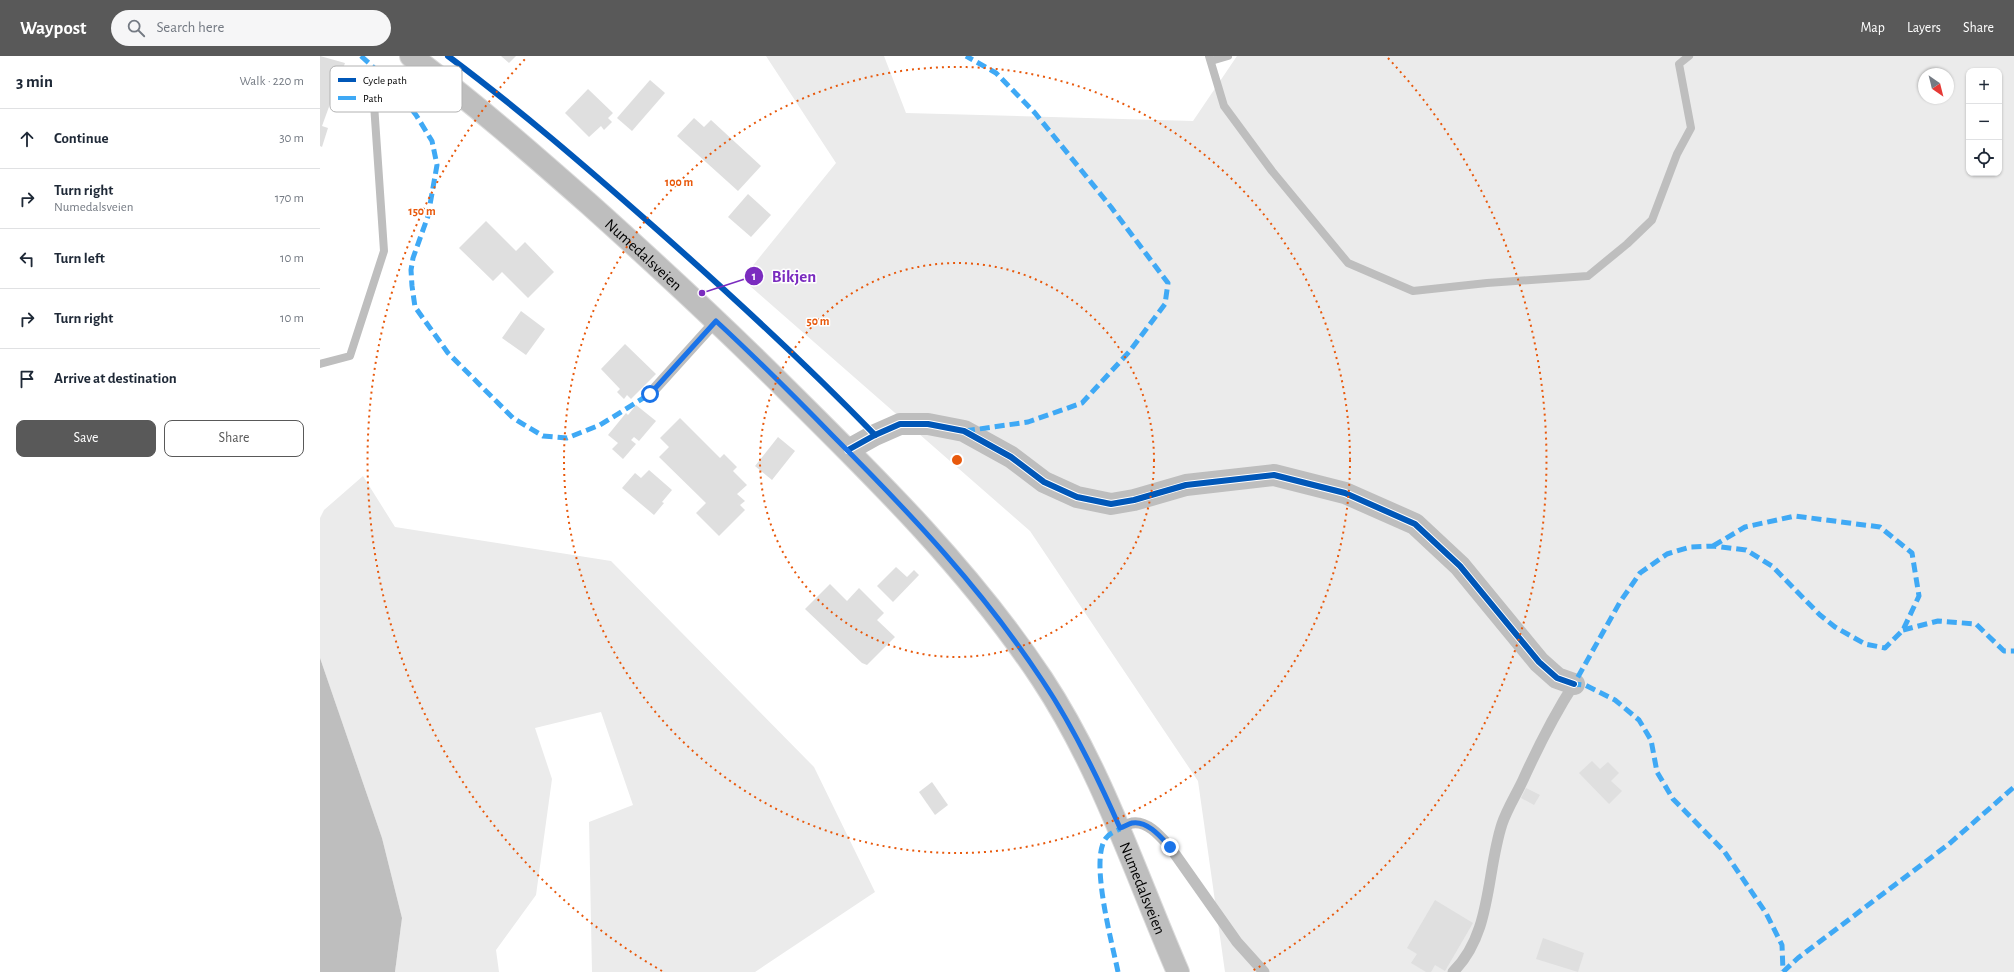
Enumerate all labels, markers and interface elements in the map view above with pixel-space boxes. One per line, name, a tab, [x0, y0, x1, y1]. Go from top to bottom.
search box	[111, 10, 391, 46]
icon: search	[125, 17, 147, 39]
text: Waypost	[20, 19, 87, 38]
text: Search here	[157, 20, 224, 35]
text: Map	[1860, 21, 1885, 35]
text: Layers	[1907, 21, 1941, 35]
text: Share	[1963, 21, 1994, 35]
legend	[330, 66, 462, 112]
north arrow	[1918, 68, 1954, 104]
map controls	[1966, 68, 2002, 176]
button: +	[1966, 68, 2002, 104]
text: 3 min	[16, 73, 53, 90]
text: Walk · 220 m	[239, 75, 304, 88]
text: Cycle path	[363, 75, 407, 86]
text: Path	[363, 93, 383, 104]
button: −	[1966, 104, 2002, 140]
icon: ahead	[16, 128, 38, 150]
text: Continue	[54, 131, 109, 146]
text: 30 m	[279, 132, 304, 145]
button: locate	[1966, 140, 2002, 176]
text: 100 m	[665, 176, 693, 188]
text: Turn right	[54, 183, 113, 198]
icon: right	[16, 188, 38, 210]
text: 170 m	[275, 192, 304, 205]
text: Numedalsveien	[54, 201, 134, 214]
text: 150 m	[408, 205, 436, 217]
street label: Numedalsveien	[602, 216, 685, 294]
icon: left	[16, 248, 38, 270]
text: Turn left	[54, 251, 105, 266]
text: 10 m	[280, 252, 304, 265]
callout: Bikjen	[744, 261, 824, 290]
text: Bikjen	[772, 268, 816, 286]
text: 1	[752, 270, 756, 282]
icon: right	[16, 308, 38, 330]
text: Turn right	[54, 311, 113, 326]
text: 10 m	[280, 312, 304, 325]
text: 50 m	[807, 315, 830, 327]
icon: arrive	[16, 368, 38, 390]
text: Arrive at destination	[54, 371, 177, 386]
route start	[641, 385, 659, 403]
button: Save	[16, 420, 156, 457]
button: Share	[164, 420, 304, 457]
centre of rings	[950, 453, 964, 467]
route end	[1161, 838, 1179, 856]
street label: Numedalsveien	[1116, 840, 1168, 937]

